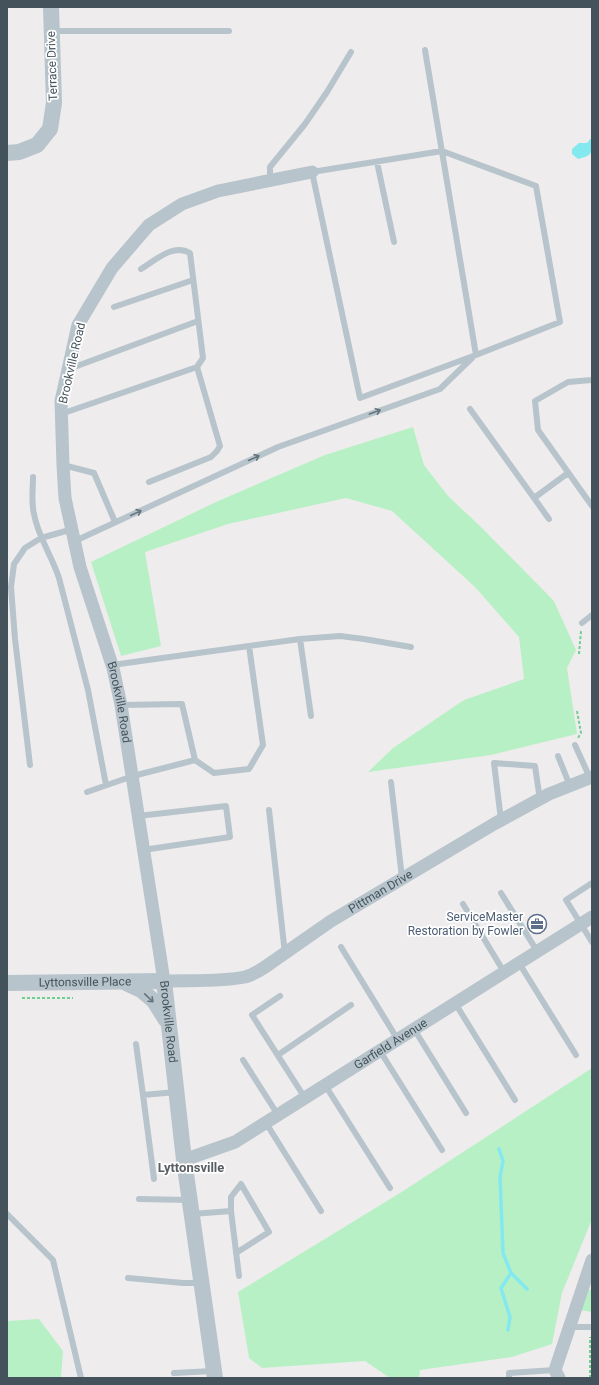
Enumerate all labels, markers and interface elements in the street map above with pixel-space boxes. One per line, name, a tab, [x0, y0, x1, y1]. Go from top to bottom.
street label: Terrace Drive	[44, 31, 60, 101]
street label: Brookville Road	[56, 321, 88, 405]
one-way arrow	[369, 408, 382, 415]
one-way arrow	[248, 454, 260, 461]
one-way arrow	[130, 508, 142, 516]
street label: Brookville Road	[104, 660, 134, 744]
street label: Pittman Drive	[346, 867, 415, 916]
place label: ServiceMaster Restoration by Fowler	[408, 910, 523, 938]
office icon: ServiceMaster Restoration by Fowler	[526, 913, 548, 935]
street label: Lyttonsville Place	[39, 974, 131, 990]
street label: Brookville Road	[157, 980, 180, 1064]
one-way arrow	[144, 993, 154, 1003]
street label: Garfield Avenue	[351, 1016, 430, 1072]
district label: Lyttonsville	[158, 1160, 224, 1175]

